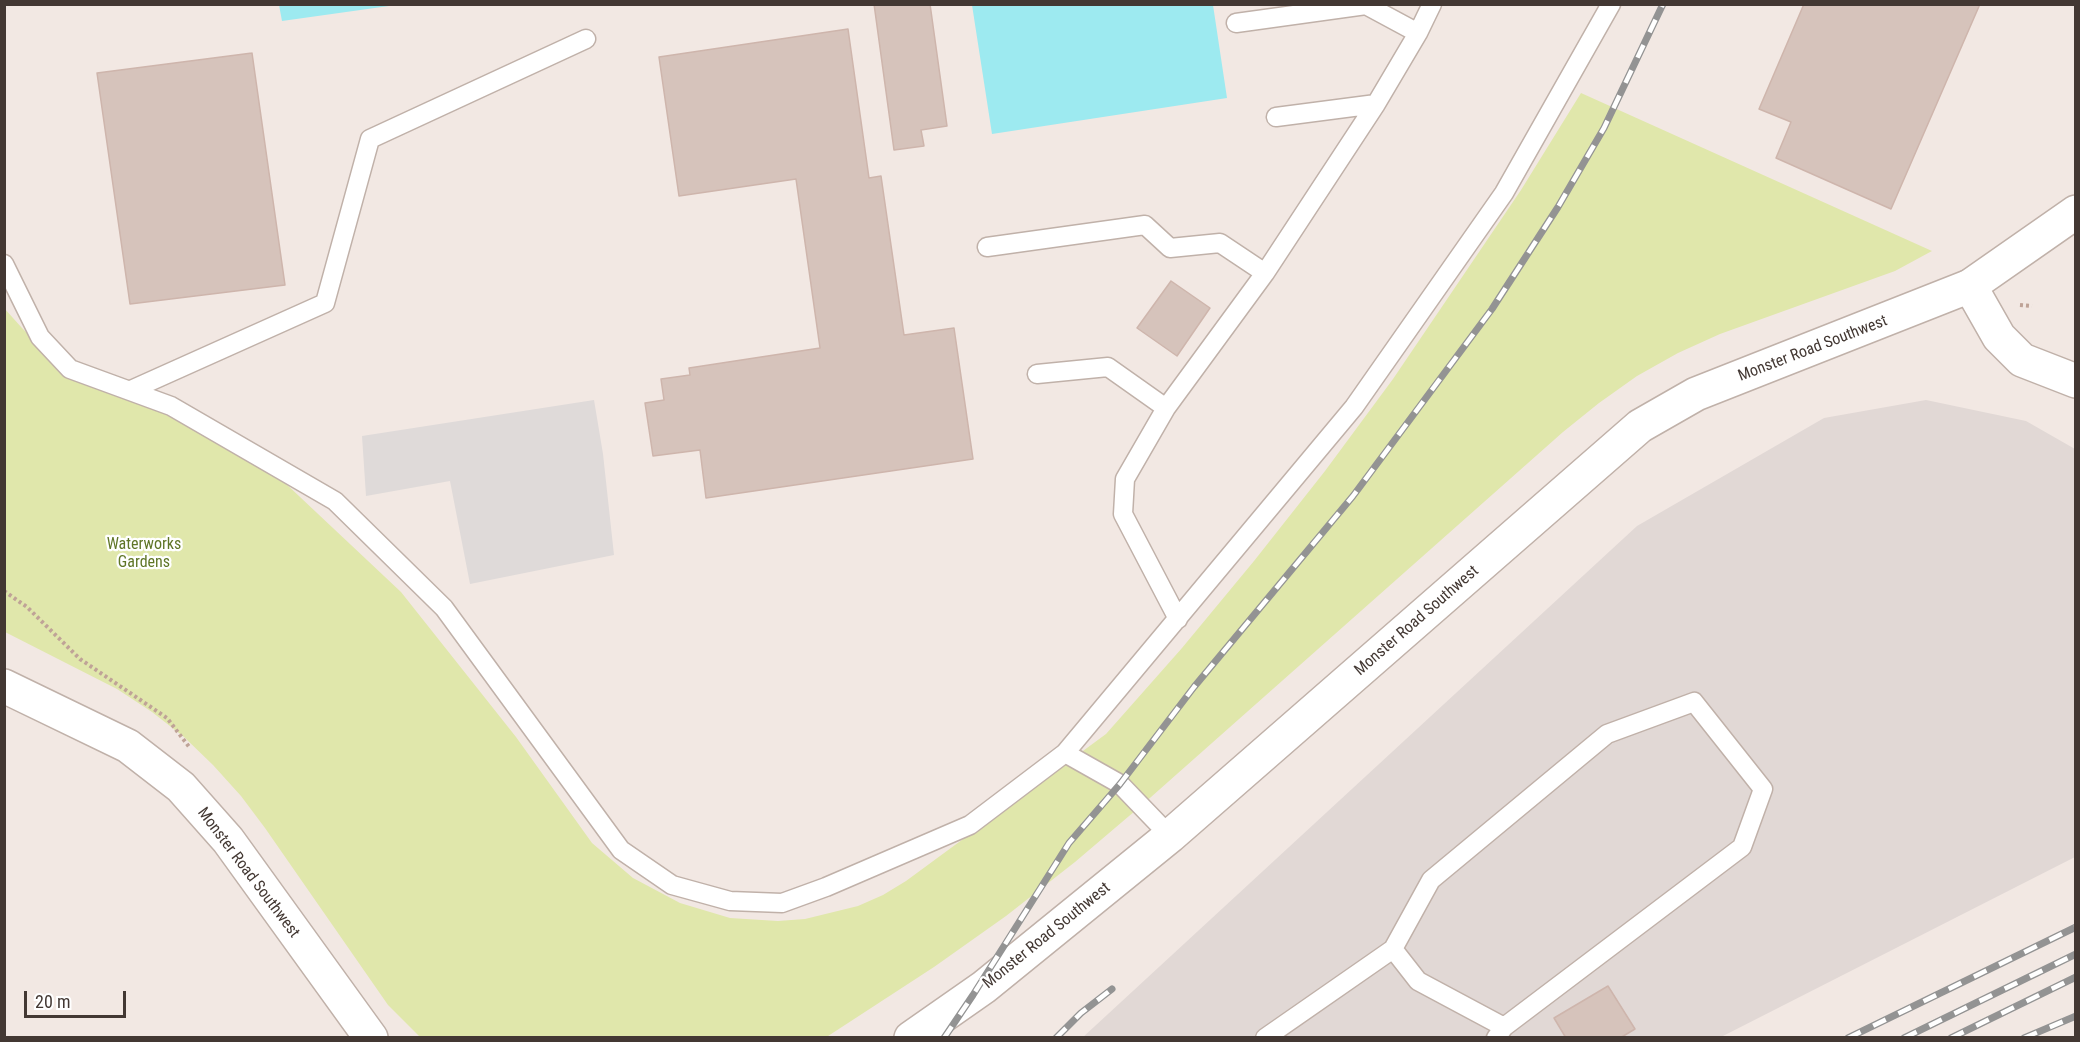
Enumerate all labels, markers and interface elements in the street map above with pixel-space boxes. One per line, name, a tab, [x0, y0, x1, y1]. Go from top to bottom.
street label: Monster Road Southwest	[1736, 312, 1890, 386]
park label: Waterworks Gardens	[107, 535, 181, 573]
street label: Monster Road Southwest	[1351, 562, 1483, 680]
street label: Monster Road Southwest	[193, 804, 303, 942]
street label: Monster Road Southwest	[979, 879, 1115, 993]
scale bar	[27, 979, 129, 1017]
text: 20 m	[35, 991, 70, 1012]

